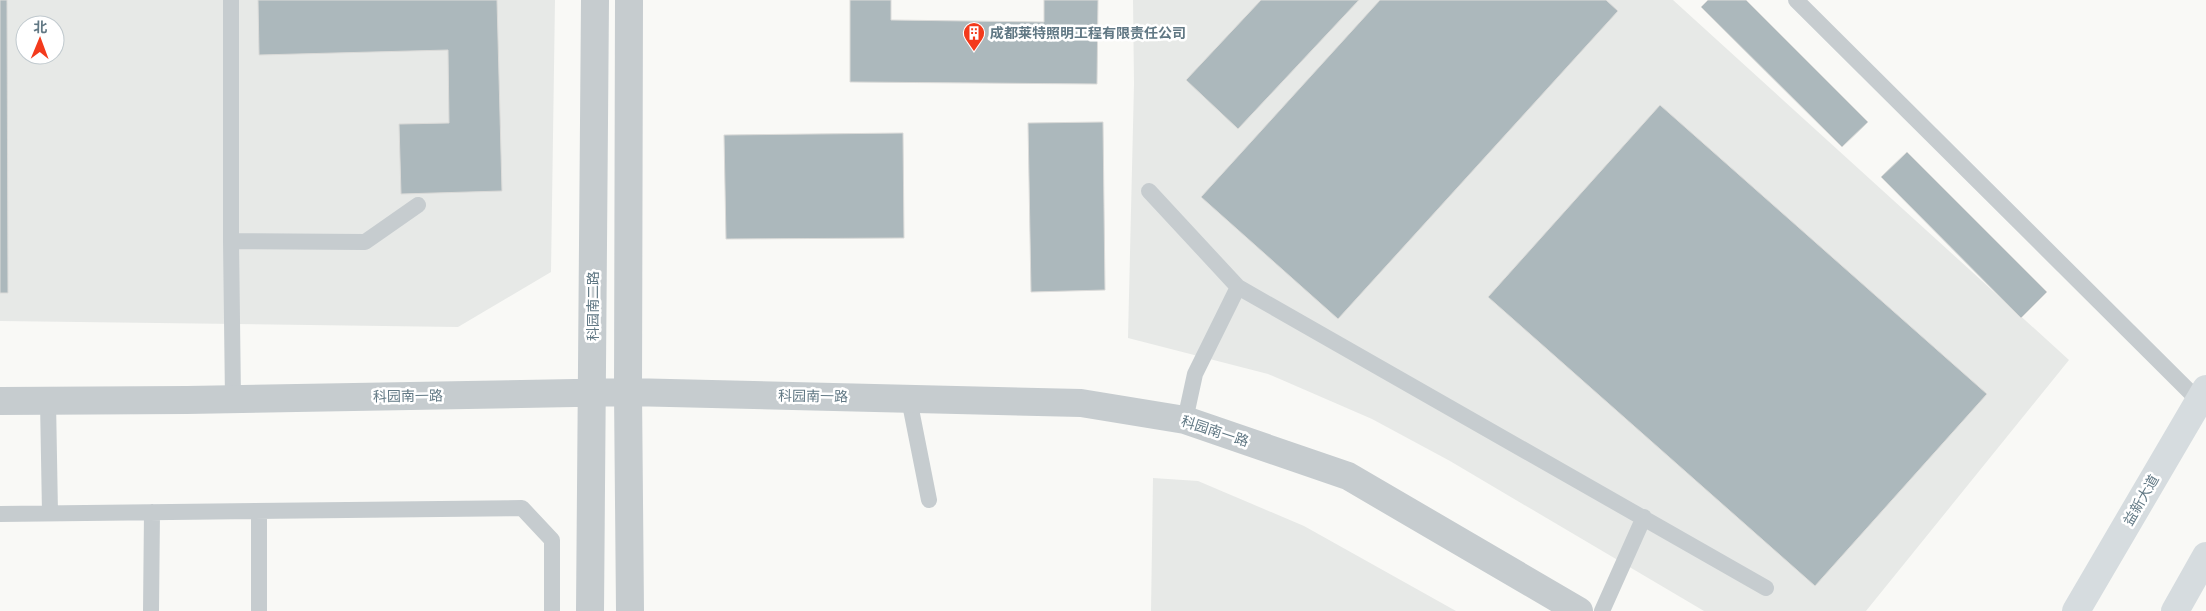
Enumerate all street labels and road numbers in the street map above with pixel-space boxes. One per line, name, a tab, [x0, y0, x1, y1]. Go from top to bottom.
street label: 科园南二路	[583, 271, 602, 341]
street label: 科园南一路	[373, 385, 443, 406]
street label: 科园南一路	[778, 385, 848, 406]
street label: 科园南一路	[1179, 411, 1251, 450]
street label: 益新大道	[2118, 471, 2163, 529]

